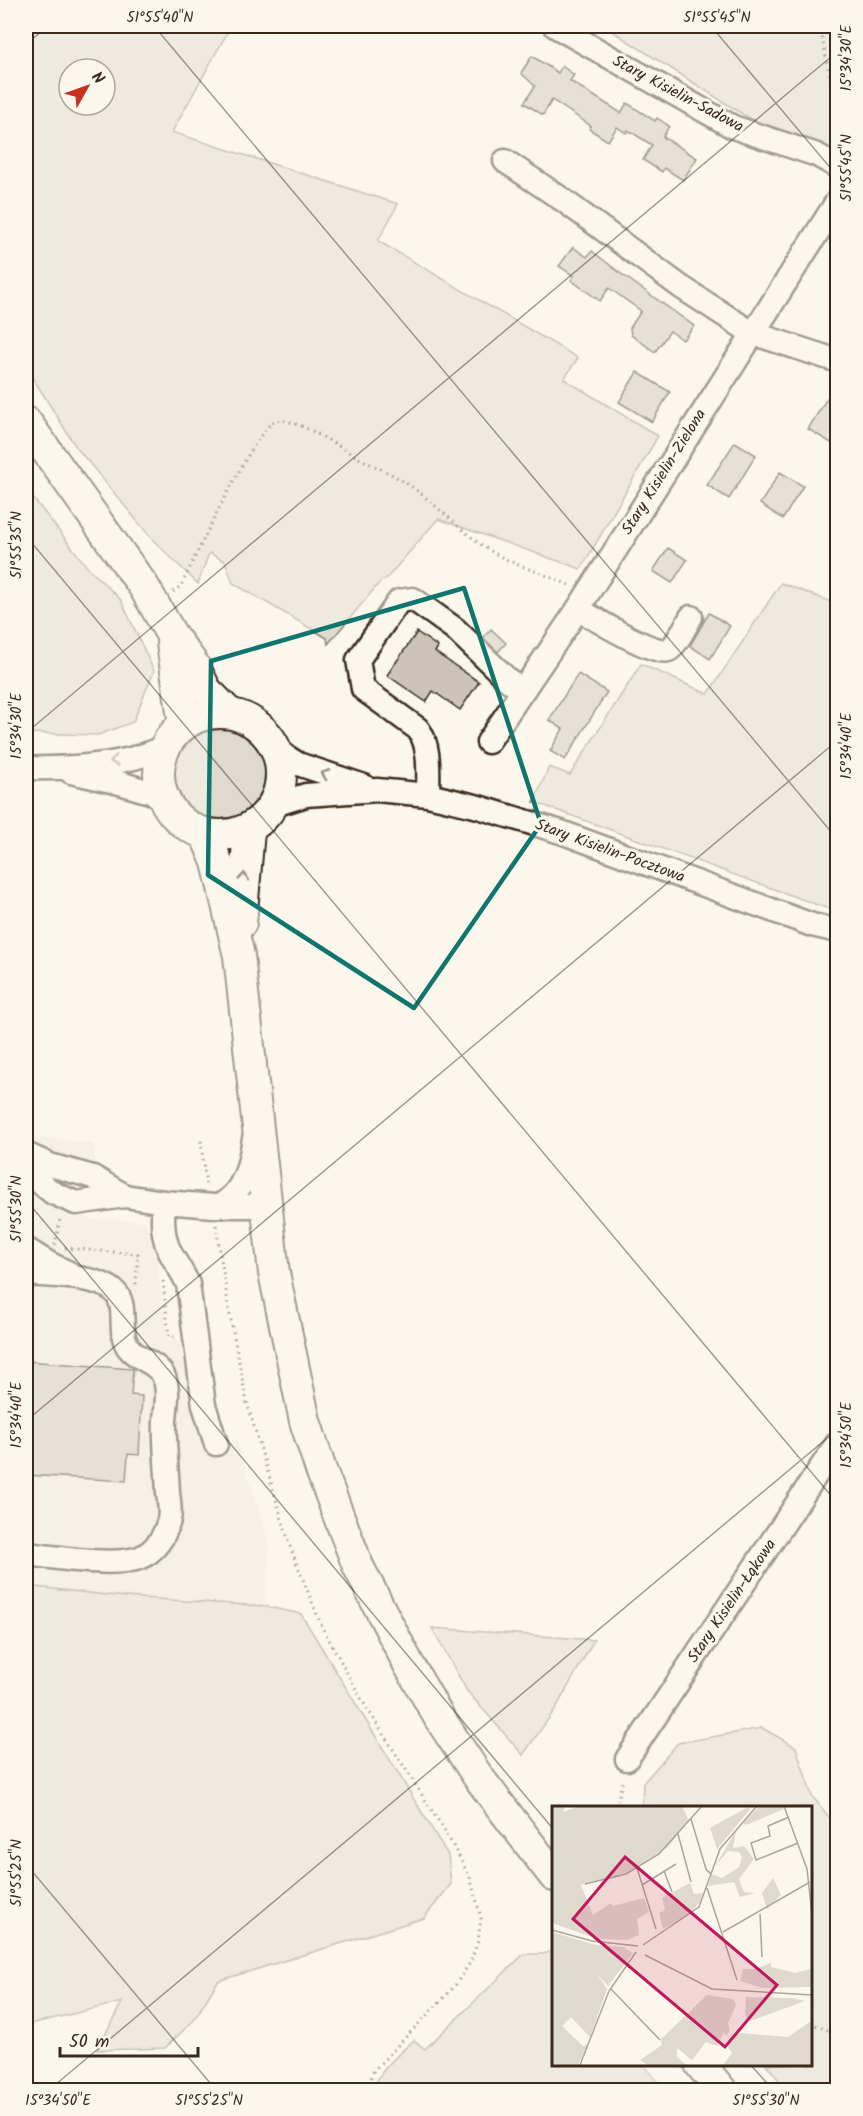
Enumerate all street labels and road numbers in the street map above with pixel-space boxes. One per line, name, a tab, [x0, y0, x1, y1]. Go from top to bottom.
street label: Stary Kisielin-Sadowa	[608, 49, 748, 139]
street label: Stary Kisielin-Zielona	[615, 404, 713, 540]
street label: Stary Kisielin-Pocztowa	[532, 812, 688, 890]
street label: Stary Kisielin-Łąkowa	[681, 1534, 783, 1668]

